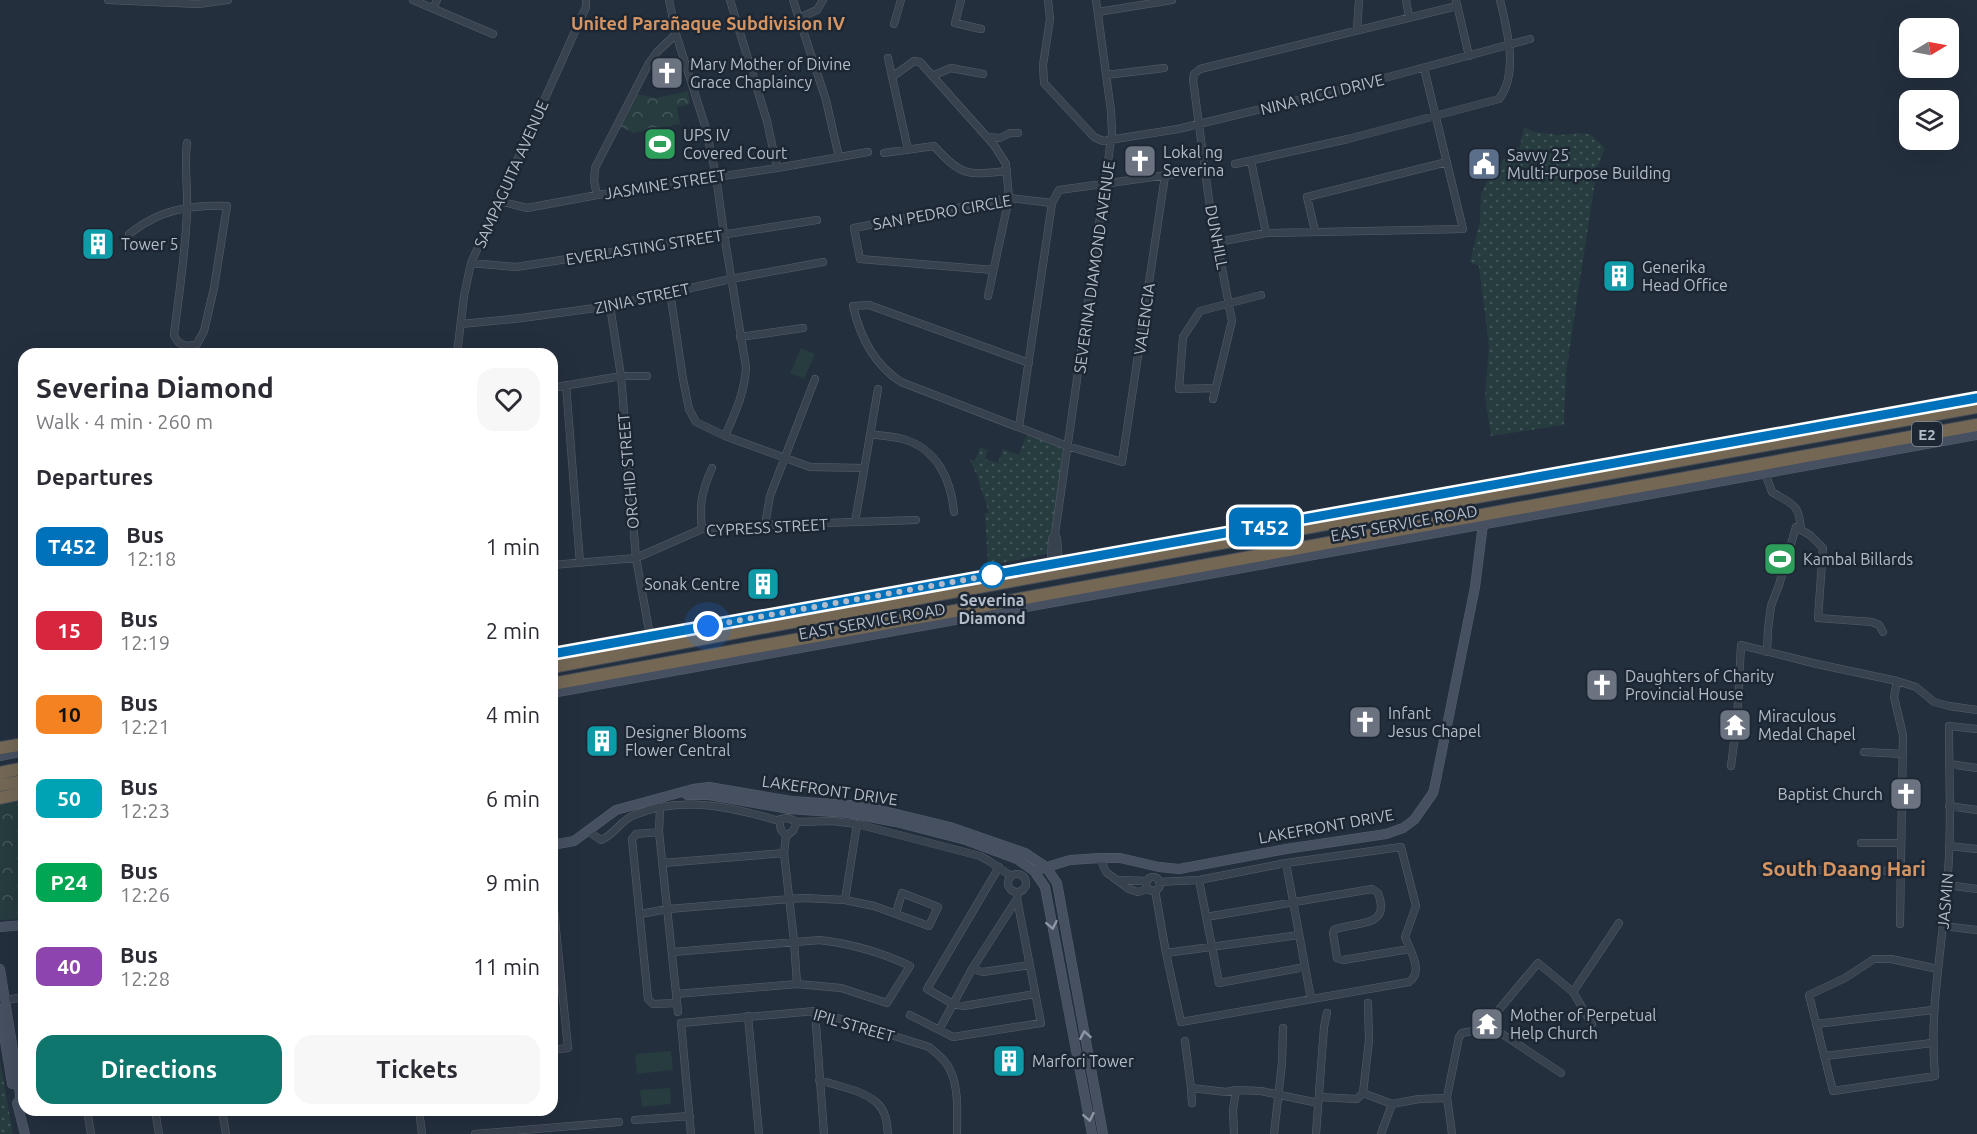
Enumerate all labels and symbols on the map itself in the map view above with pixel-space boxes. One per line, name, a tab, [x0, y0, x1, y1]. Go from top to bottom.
district label: United Parañaque Subdivision IV	[571, 13, 845, 33]
north arrow	[1899, 18, 1959, 78]
church icon: Mary Mother of Divine Grace Chaplaincy	[649, 55, 685, 91]
place label: Mary Mother of Divine Grace Chaplaincy	[690, 55, 851, 91]
street label: NINA RICCI DRIVE	[1258, 70, 1386, 118]
street label: SAMPAGUITA AVENUE	[470, 97, 552, 251]
sports icon: UPS IV Covered Court	[642, 126, 678, 162]
place label: UPS IV Covered Court	[683, 126, 788, 162]
church icon: Lokal ng Severina	[1122, 143, 1158, 179]
place label: Lokal ng Severina	[1163, 143, 1224, 179]
public building icon: Savvy 25 Multi-Purpose Building	[1466, 146, 1502, 182]
place label: Savvy 25 Multi-Purpose Building	[1507, 146, 1671, 182]
street label: SEVERINA DIAMOND AVENUE	[1070, 159, 1118, 375]
street label: JASMINE STREET	[603, 165, 727, 203]
street label: SAN PEDRO CIRCLE	[871, 191, 1013, 233]
street label: DUNHILL	[1202, 203, 1232, 271]
building icon: Tower 5	[80, 226, 116, 262]
street label: EVERLASTING STREET	[564, 226, 724, 268]
place label: Tower 5	[121, 235, 178, 253]
building icon: Generika Head Office	[1601, 258, 1637, 294]
place label: Generika Head Office	[1642, 258, 1728, 294]
street label: ZINIA STREET	[593, 279, 691, 317]
street label: VALENCIA	[1130, 281, 1158, 356]
street label: ORCHID STREET	[614, 412, 642, 530]
road number: E2	[1912, 422, 1942, 446]
street label: EAST SERVICE ROAD	[1329, 501, 1479, 545]
line badge: T452	[1223, 508, 1307, 546]
street label: CYPRESS STREET	[705, 515, 829, 539]
sports icon: Kambal Billards	[1762, 541, 1798, 577]
place label: Kambal Billards	[1803, 550, 1913, 568]
marker: Severina Diamond	[979, 562, 1005, 588]
building icon: Sonak Centre	[745, 566, 781, 602]
place label: Sonak Centre	[644, 575, 740, 593]
place label: Severina Diamond	[958, 591, 1026, 627]
street label: EAST SERVICE ROAD	[797, 599, 947, 643]
your location	[693, 611, 723, 641]
church icon: Daughters of Charity Provincial House	[1584, 667, 1620, 703]
place label: Daughters of Charity Provincial House	[1625, 667, 1774, 703]
church icon: Infant Jesus Chapel	[1347, 704, 1383, 740]
place label: Infant Jesus Chapel	[1388, 704, 1481, 740]
temple icon: Miraculous Medal Chapel	[1717, 707, 1753, 743]
place label: Miraculous Medal Chapel	[1758, 707, 1856, 743]
building icon: Designer Blooms Flower Central	[584, 723, 620, 759]
place label: Designer Blooms Flower Central	[625, 723, 747, 759]
street label: LAKEFRONT DRIVE	[761, 772, 899, 808]
church icon: Baptist Church	[1888, 776, 1924, 812]
place label: Baptist Church	[1777, 785, 1883, 803]
street label: LAKEFRONT DRIVE	[1257, 805, 1395, 847]
district label: South Daang Hari	[1762, 857, 1926, 880]
street label: JASMIN	[1934, 872, 1956, 930]
one-way arrow	[1045, 920, 1058, 930]
street label: IPIL STREET	[811, 1005, 897, 1045]
temple icon: Mother of Perpetual Help Church	[1469, 1006, 1505, 1042]
place label: Mother of Perpetual Help Church	[1510, 1006, 1657, 1042]
one-way arrow	[1079, 1030, 1092, 1040]
building icon: Marfori Tower	[991, 1043, 1027, 1079]
place label: Marfori Tower	[1032, 1052, 1134, 1070]
one-way arrow	[1082, 1111, 1095, 1121]

